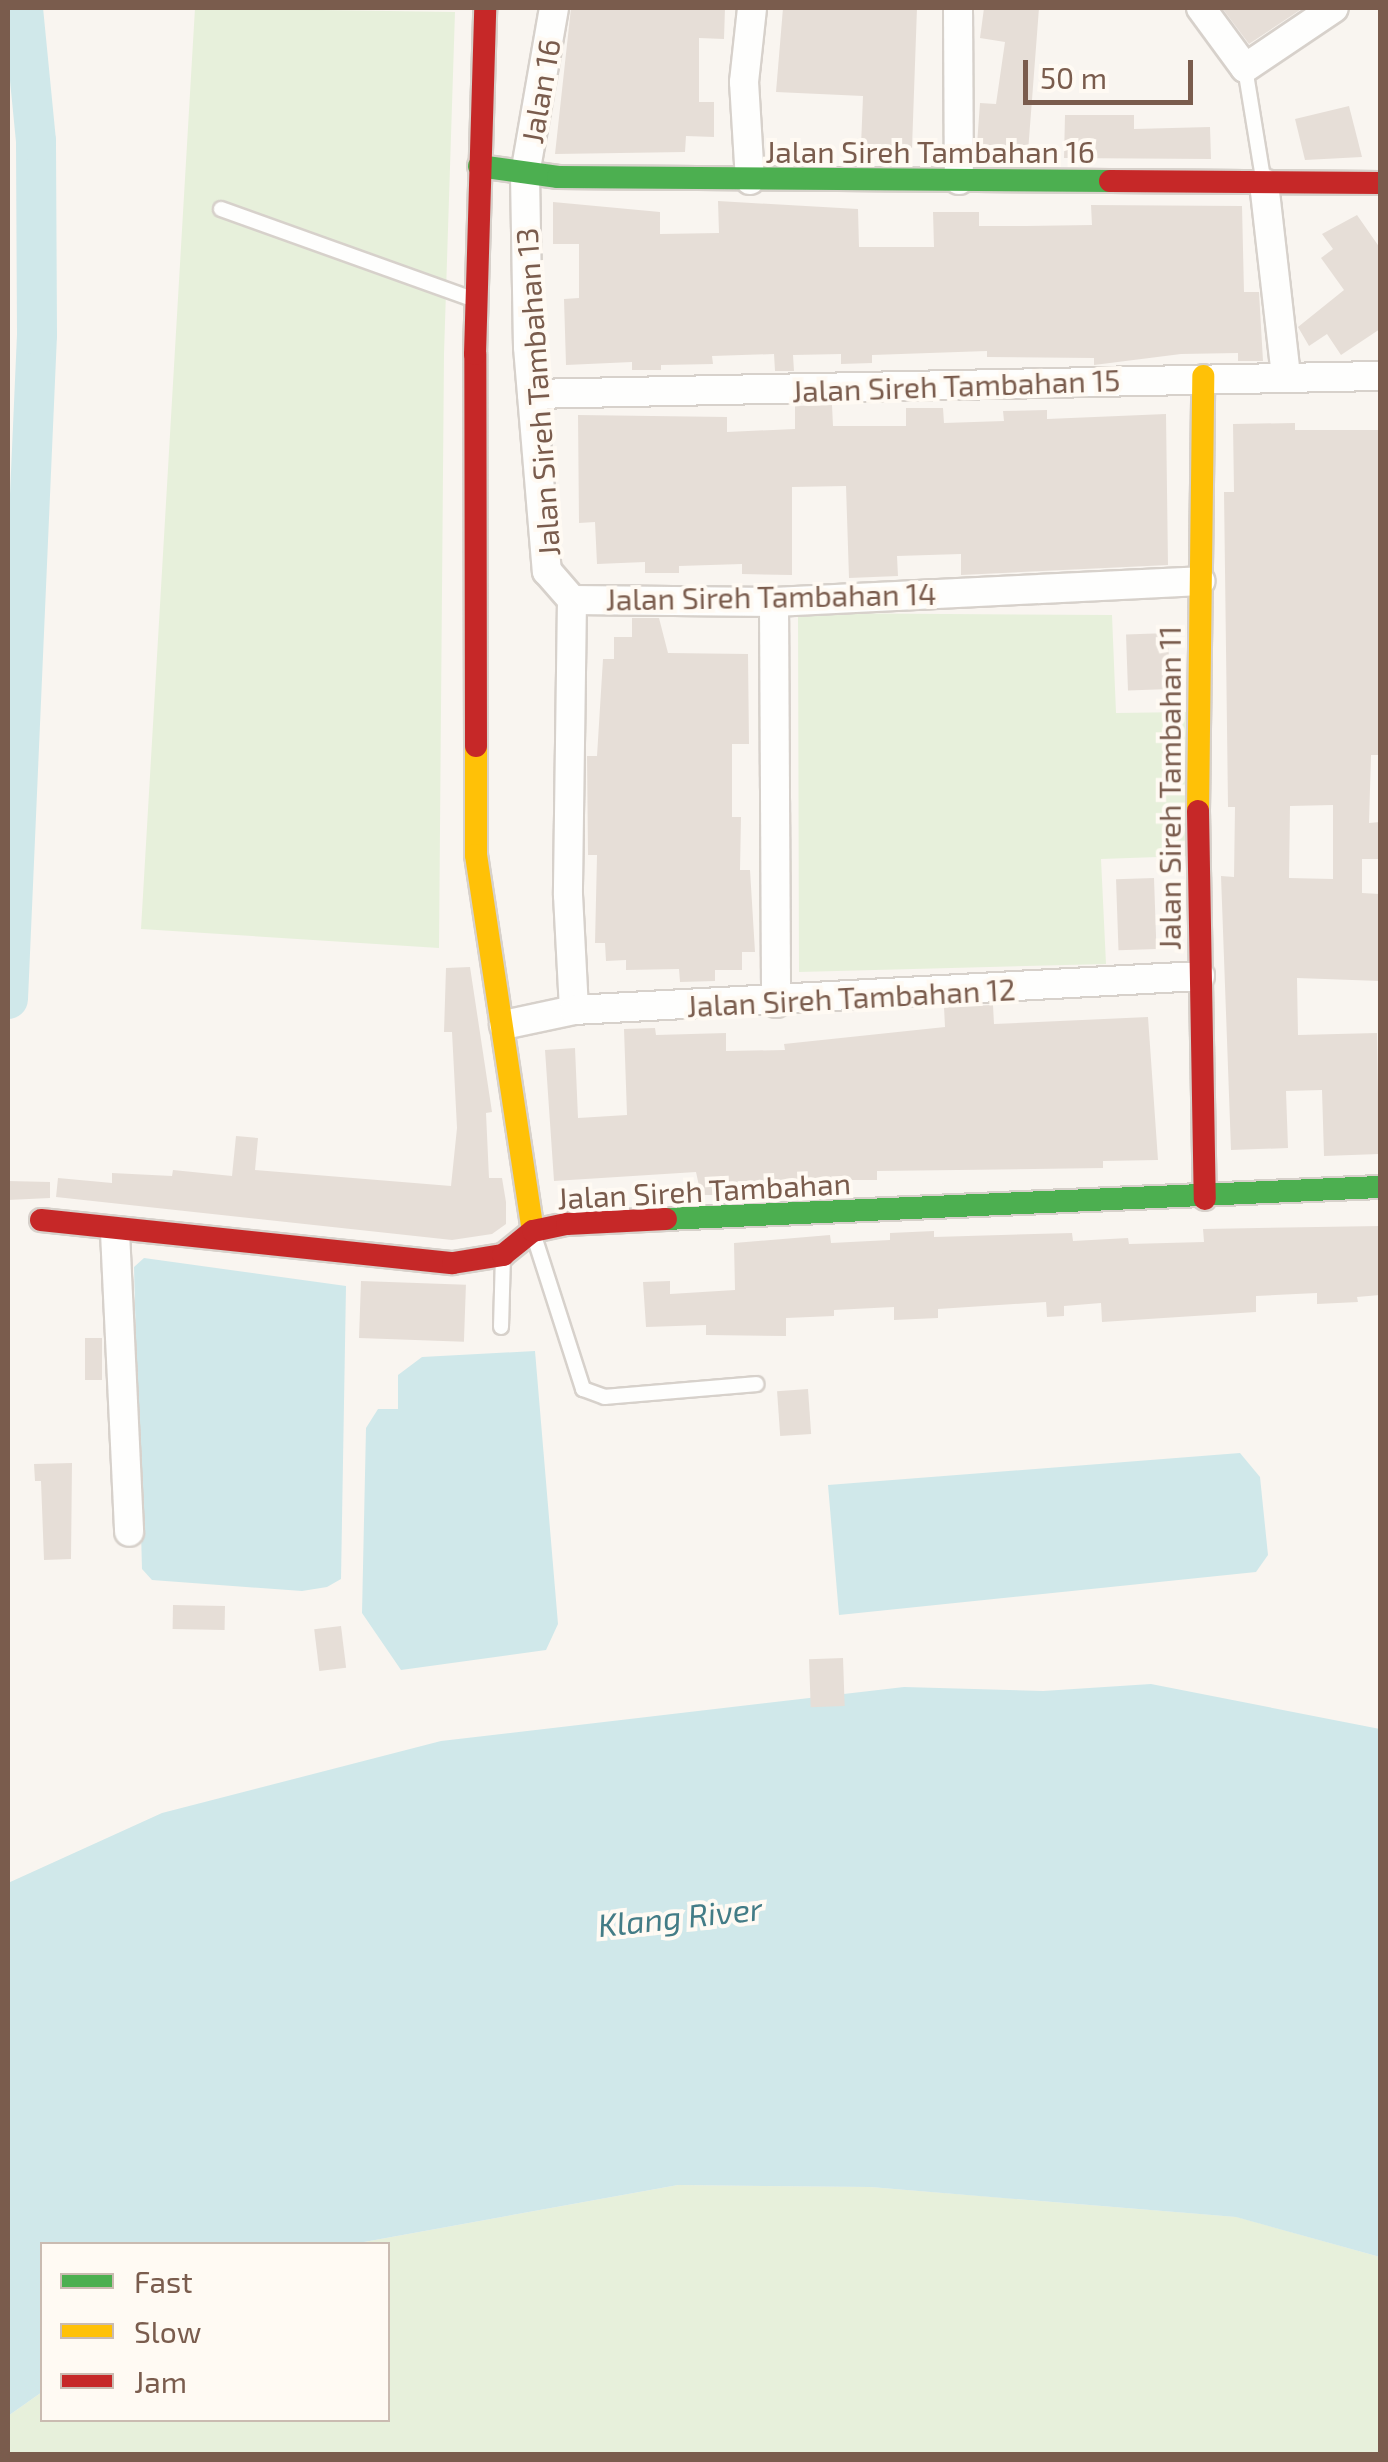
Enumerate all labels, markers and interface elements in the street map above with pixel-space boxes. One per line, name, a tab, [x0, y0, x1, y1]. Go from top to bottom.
street label: Jalan 16	[513, 36, 567, 146]
scale bar	[1028, 40, 1198, 102]
text: 50 m	[1040, 59, 1107, 95]
street label: Jalan Sireh Tambahan 16	[765, 133, 1095, 169]
street label: Jalan Sireh Tambahan 13	[508, 226, 566, 558]
street label: Jalan Sireh Tambahan 15	[791, 361, 1121, 409]
street label: Jalan Sireh Tambahan 14	[605, 575, 937, 617]
street label: Jalan Sireh Tambahan 11	[1151, 625, 1187, 951]
street label: Jalan Sireh Tambahan 12	[685, 970, 1017, 1024]
street label: Jalan Sireh Tambahan	[556, 1164, 852, 1216]
water label: Klang River	[596, 1888, 764, 1944]
legend	[40, 2242, 390, 2422]
text: Fast	[134, 2263, 193, 2299]
text: Slow	[134, 2313, 201, 2349]
text: Jam	[134, 2363, 187, 2399]

